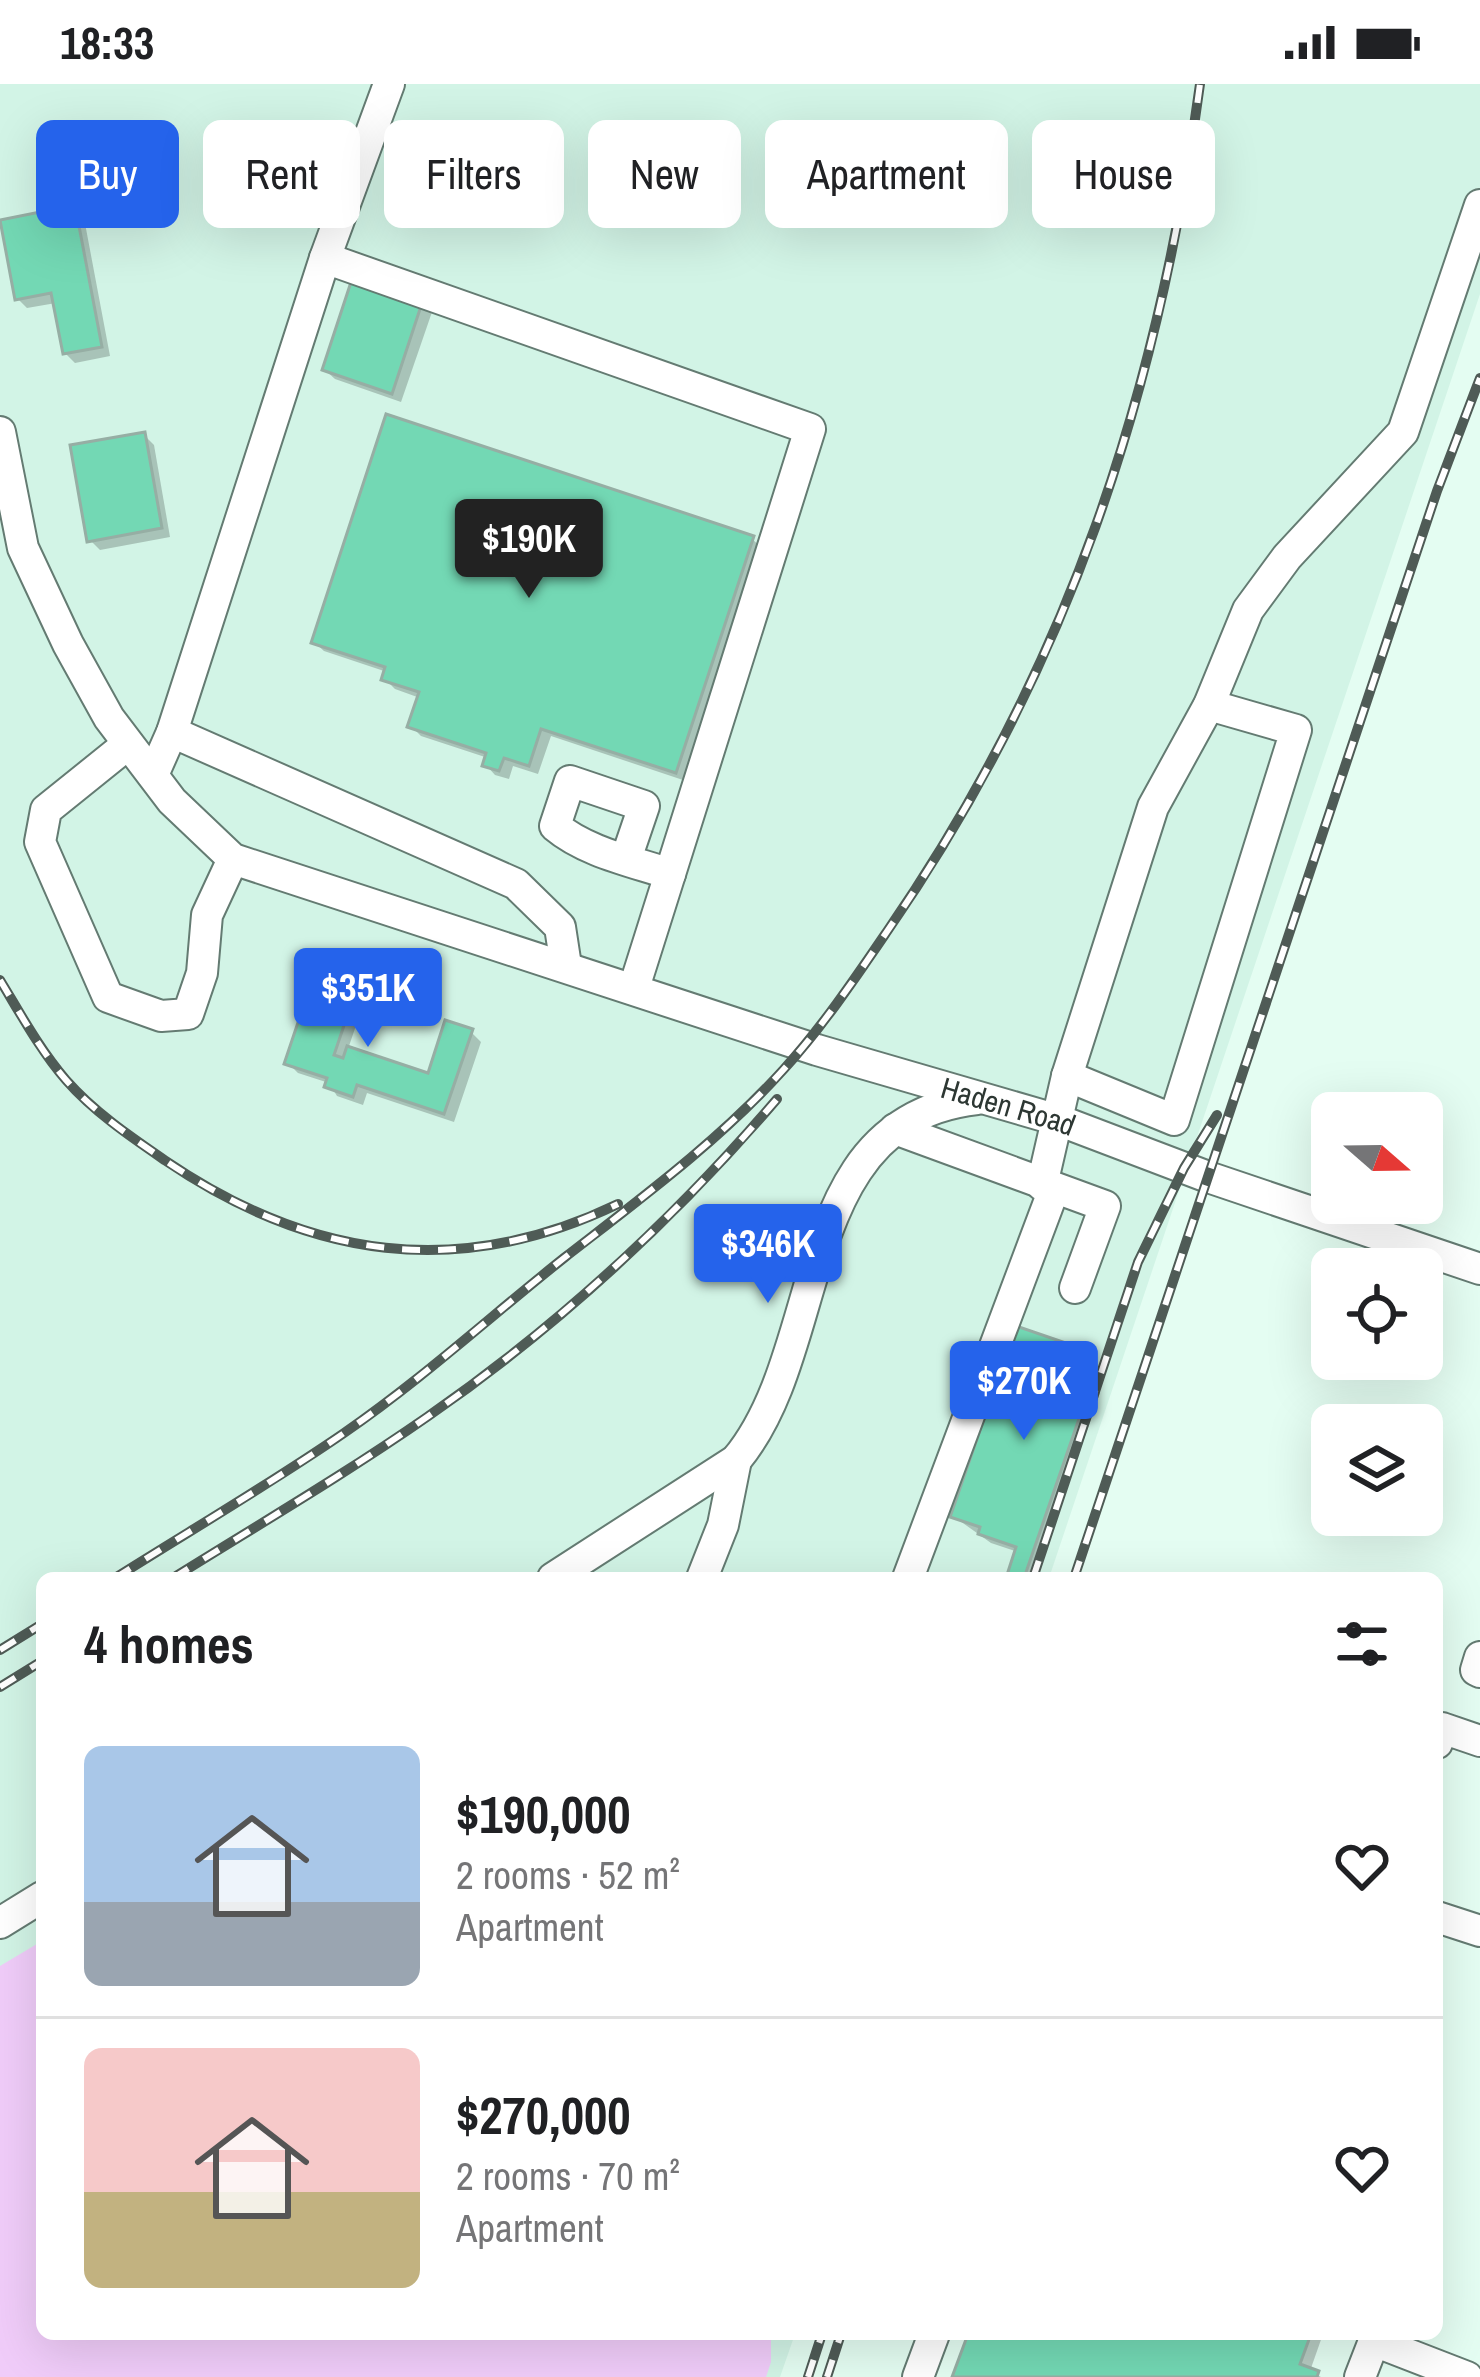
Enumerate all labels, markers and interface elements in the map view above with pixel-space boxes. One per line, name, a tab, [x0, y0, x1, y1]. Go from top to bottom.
text: 18:33	[60, 12, 154, 73]
chip: Buy	[36, 120, 179, 228]
chip: Rent	[203, 120, 360, 228]
chip: Filters	[384, 120, 564, 228]
chip: New	[588, 120, 741, 228]
chip: Apartment	[765, 120, 1008, 228]
chip: House	[1032, 120, 1215, 228]
pin: $190K	[445, 499, 613, 601]
text: $190K	[482, 512, 576, 564]
pin: $351K	[284, 948, 452, 1050]
text: $351K	[321, 961, 415, 1013]
street label: Haden Road	[936, 1067, 1081, 1145]
north arrow	[1311, 1092, 1443, 1224]
map controls	[1311, 1092, 1443, 1536]
pin: $346K	[684, 1204, 852, 1306]
text: $346K	[721, 1217, 815, 1269]
button: locate	[1311, 1248, 1443, 1380]
pin: $270K	[940, 1341, 1108, 1443]
text: $270K	[977, 1354, 1071, 1406]
button: layers	[1311, 1404, 1443, 1536]
text: 4 homes	[84, 1610, 254, 1679]
icon: filters	[1329, 1611, 1395, 1677]
text: $190,000	[456, 1780, 630, 1849]
icon: home	[180, 1794, 324, 1938]
icon: heart	[1329, 1833, 1395, 1899]
text: 2 rooms · 52 m²	[456, 1849, 680, 1901]
text: Apartment	[456, 1901, 604, 1953]
text: $270,000	[456, 2081, 630, 2150]
icon: home	[180, 2096, 324, 2240]
icon: heart	[1329, 2135, 1395, 2201]
text: 2 rooms · 70 m²	[456, 2150, 680, 2202]
text: Apartment	[456, 2202, 604, 2254]

